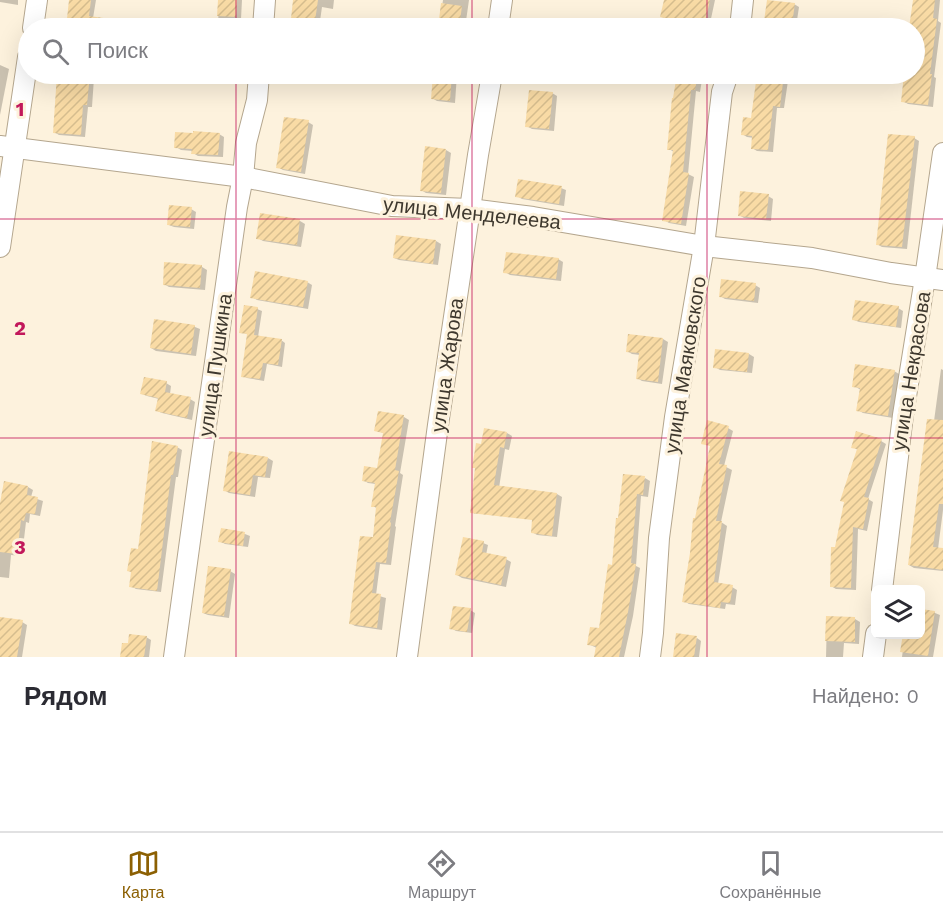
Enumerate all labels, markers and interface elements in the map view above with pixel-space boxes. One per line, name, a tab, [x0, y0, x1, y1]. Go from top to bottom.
search box	[18, 18, 925, 84]
icon: search	[39, 35, 72, 68]
text: Поиск	[87, 38, 148, 63]
text: 1	[16, 97, 24, 121]
street label: улица Менделеева	[382, 192, 563, 234]
street label: улица Маяковского	[659, 275, 711, 455]
street label: улица Некрасова	[887, 289, 936, 453]
street label: улица Пушкина	[193, 291, 237, 438]
street label: улица Жарова	[426, 295, 468, 434]
text: 2	[14, 316, 26, 340]
text: 3	[14, 535, 26, 559]
map controls	[871, 585, 925, 639]
button: layers	[871, 585, 925, 639]
text: Рядом	[24, 681, 107, 711]
text: Найдено: 0	[812, 684, 919, 708]
tab: Карта	[122, 847, 165, 902]
tab: Маршрут	[408, 847, 476, 902]
tab: Сохранённые	[719, 847, 821, 902]

